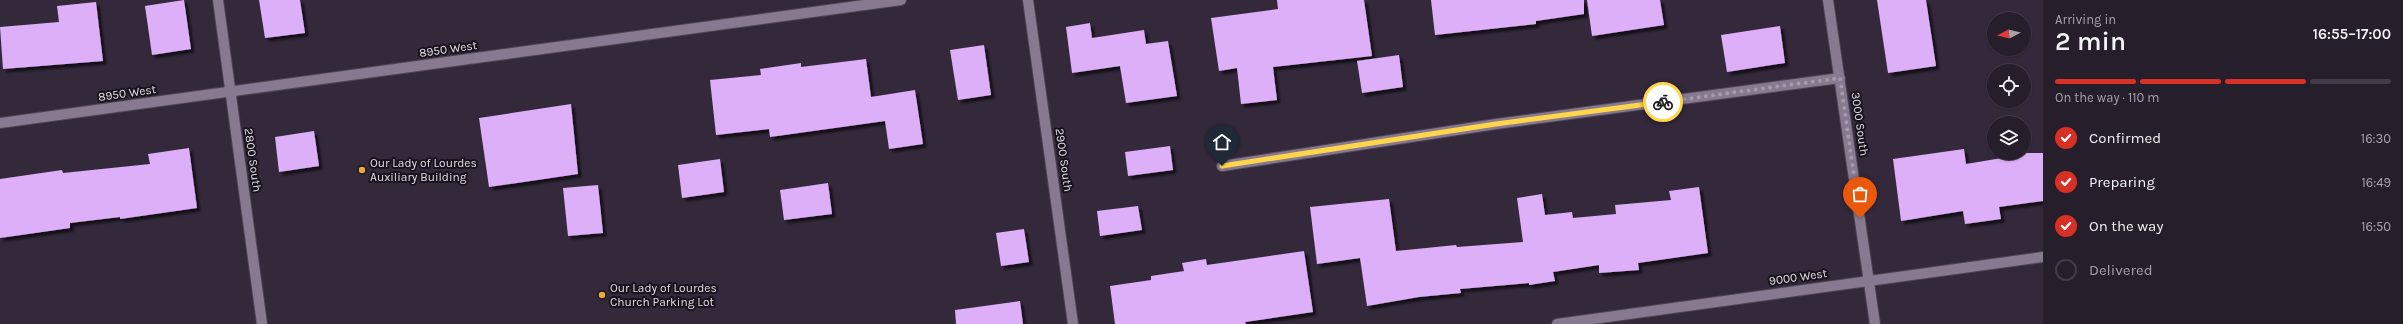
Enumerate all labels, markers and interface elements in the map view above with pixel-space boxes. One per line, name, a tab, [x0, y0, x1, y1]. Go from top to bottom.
north arrow	[1987, 12, 2031, 56]
map controls	[1987, 12, 2031, 160]
text: Arriving in	[2055, 12, 2116, 27]
text: 16:55–17:00	[2313, 25, 2391, 43]
text: 2 min	[2055, 26, 2126, 57]
street label: 8950 West	[418, 38, 478, 60]
button: locate	[1987, 64, 2031, 108]
street label: 8950 West	[97, 82, 157, 104]
courier	[1643, 82, 1683, 122]
text: On the way · 110 m	[2055, 90, 2160, 105]
icon: bike	[1652, 91, 1674, 113]
street label: 3000 South	[1849, 91, 1871, 157]
button: layers	[1987, 116, 2031, 160]
pin	[1205, 125, 1239, 166]
street label: 2800 South	[242, 127, 264, 193]
street label: 2900 South	[1053, 127, 1075, 193]
icon: check	[2055, 127, 2077, 149]
text: Confirmed	[2089, 129, 2161, 147]
icon: home	[1211, 131, 1233, 153]
text: 16:30	[2361, 131, 2391, 146]
place label: Our Lady of Lourdes Auxiliary Building	[370, 156, 477, 184]
marker: Our Lady of Lourdes Auxiliary Building	[357, 165, 367, 175]
icon: check	[2055, 171, 2077, 193]
text: Preparing	[2089, 173, 2155, 191]
text: 16:49	[2361, 175, 2391, 190]
pin	[1843, 177, 1877, 218]
icon: bag	[1849, 183, 1871, 205]
icon: check	[2055, 215, 2077, 237]
text: On the way	[2089, 217, 2163, 235]
text: 16:50	[2361, 219, 2391, 234]
text: Delivered	[2089, 261, 2153, 279]
street label: 9000 West	[1768, 266, 1828, 288]
place label: Our Lady of Lourdes Church Parking Lot	[610, 281, 717, 309]
marker: Our Lady of Lourdes Church Parking Lot	[597, 290, 607, 300]

